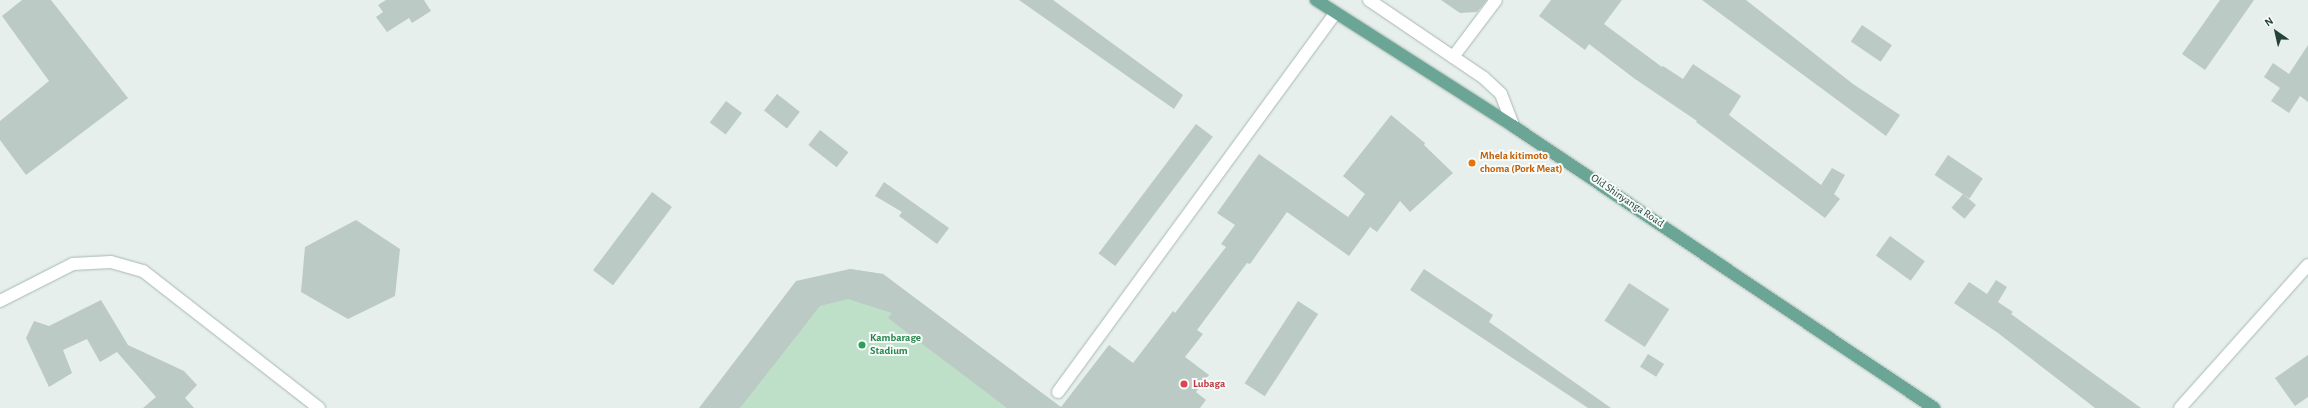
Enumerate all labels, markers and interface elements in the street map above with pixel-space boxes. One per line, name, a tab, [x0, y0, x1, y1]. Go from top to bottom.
north arrow	[2256, 12, 2296, 52]
text: N	[2263, 15, 2275, 28]
place label: Mhela kitimoto choma (Pork Meat)	[1480, 150, 1563, 176]
marker: Mhela kitimoto choma (Pork Meat)	[1467, 158, 1477, 168]
street label: Old Shinyanga Road	[1588, 172, 1666, 230]
place label: Kambarage Stadium	[870, 332, 921, 358]
marker: Kambarage Stadium	[857, 340, 867, 350]
place label: Lubaga	[1193, 377, 1225, 391]
marker: Lubaga	[1178, 378, 1190, 390]

